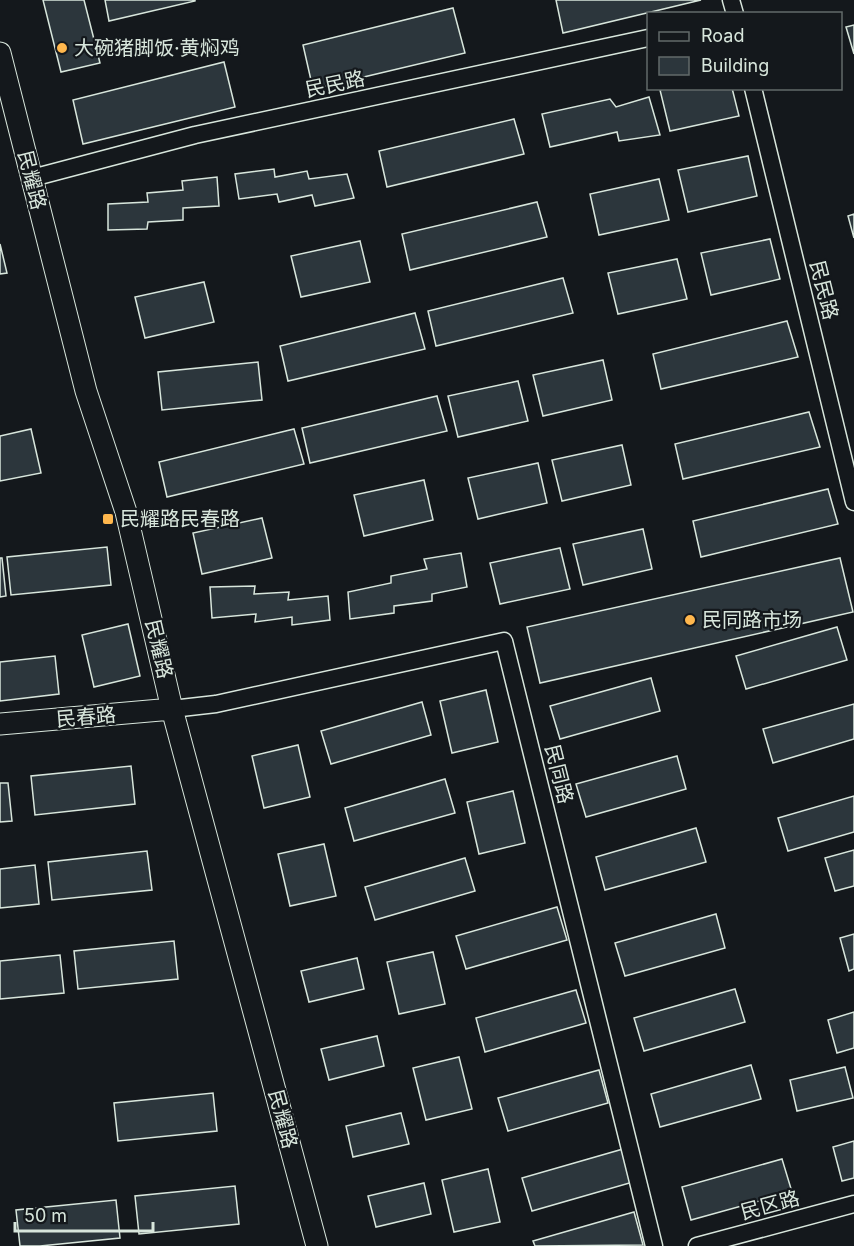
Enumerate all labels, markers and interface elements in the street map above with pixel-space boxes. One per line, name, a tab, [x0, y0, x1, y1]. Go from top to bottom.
legend	[647, 12, 842, 90]
text: Road	[701, 25, 744, 46]
place label: 大碗猪脚饭·黄焖鸡	[74, 36, 240, 60]
marker: 大碗猪脚饭·黄焖鸡	[55, 41, 69, 55]
text: Building	[701, 55, 769, 76]
street label: 民民路	[303, 66, 367, 102]
street label: 民耀路	[13, 148, 51, 212]
street label: 民民路	[805, 258, 843, 322]
place label: 民耀路民春路	[120, 507, 240, 531]
marker: 民耀路民春路	[101, 512, 115, 526]
place label: 民同路市场	[702, 608, 802, 632]
marker: 民同路市场	[683, 613, 697, 627]
street label: 民耀路	[141, 617, 177, 681]
street label: 民春路	[55, 702, 117, 732]
street label: 民同路	[540, 742, 578, 806]
street label: 民耀路	[264, 1087, 302, 1151]
street label: 民区路	[738, 1186, 802, 1224]
scale bar	[15, 1195, 153, 1233]
text: 50 m	[24, 1205, 67, 1226]

